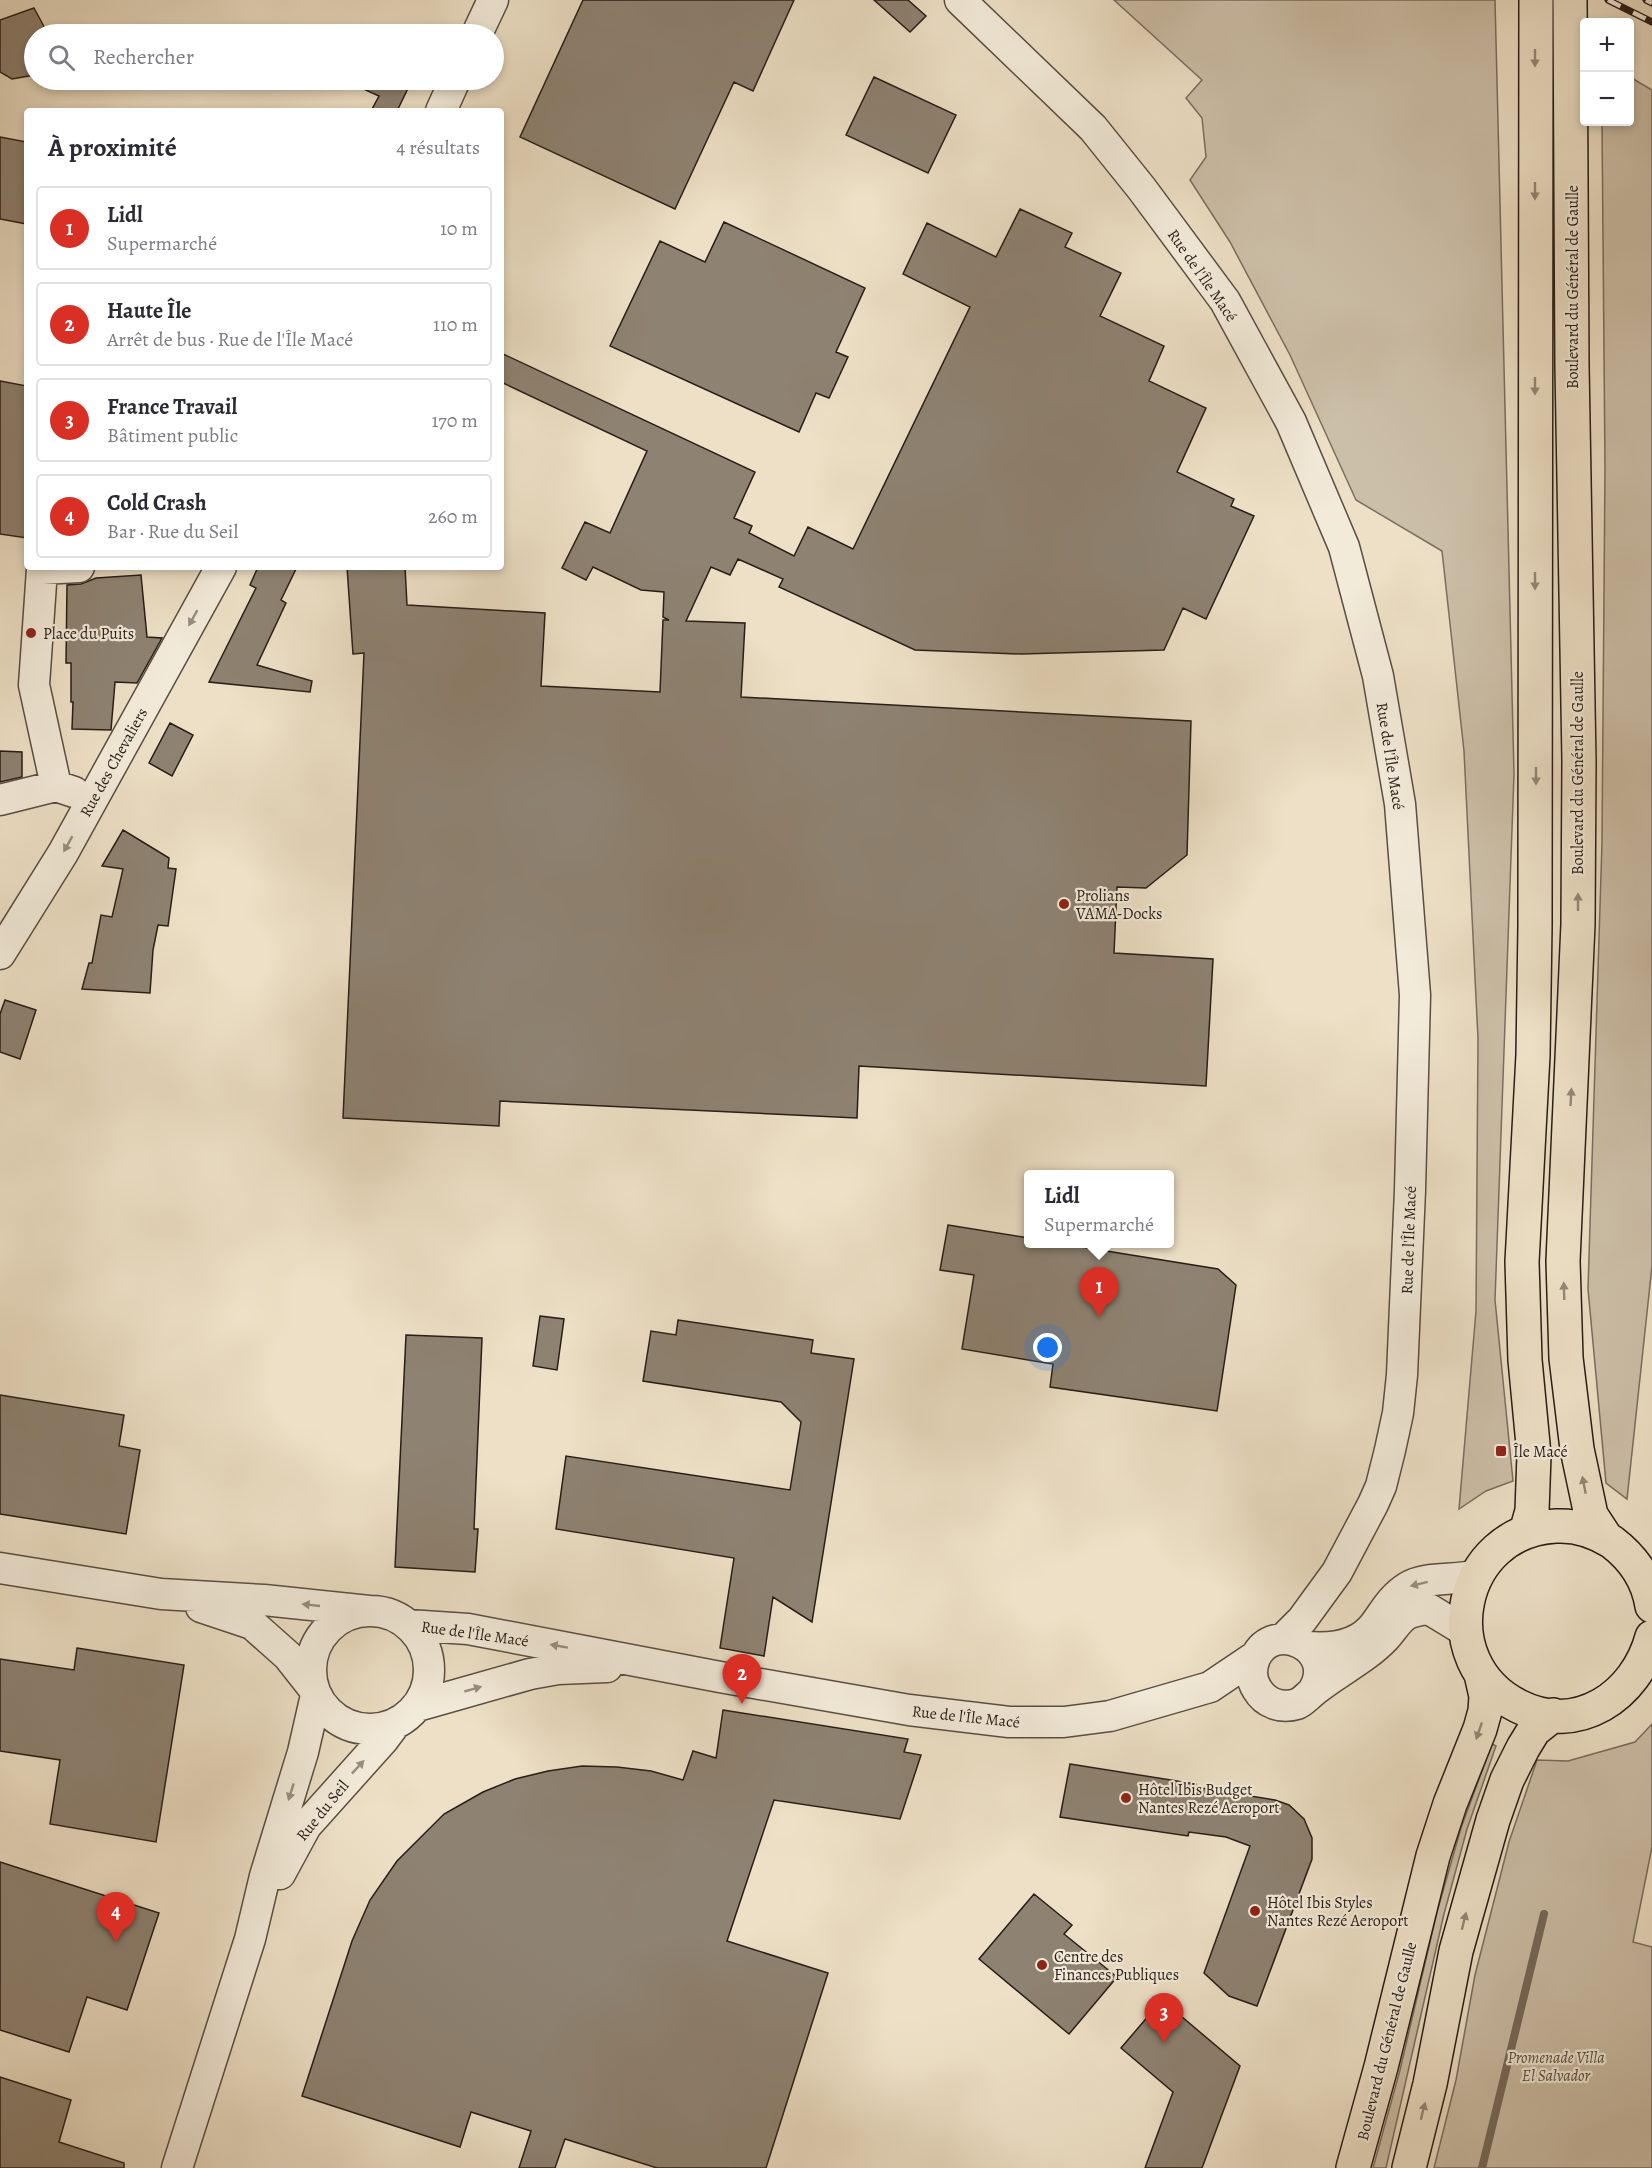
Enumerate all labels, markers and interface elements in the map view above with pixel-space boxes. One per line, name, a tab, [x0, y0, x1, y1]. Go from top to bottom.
map controls	[1580, 18, 1634, 126]
button: +	[1580, 18, 1634, 72]
search box	[24, 24, 504, 90]
icon: search	[45, 41, 78, 74]
text: Rechercher	[93, 42, 194, 72]
one-way arrow	[1530, 49, 1540, 68]
button: −	[1580, 72, 1634, 126]
text: À proximité	[48, 130, 177, 165]
text: 4 résultats	[396, 134, 480, 161]
one-way arrow	[1530, 181, 1540, 200]
street label: Boulevard du Général de Gaulle	[1562, 185, 1584, 389]
text: Lidl	[107, 200, 143, 230]
text: 1	[66, 215, 73, 242]
text: 10 m	[440, 215, 478, 242]
street label: Rue de l'Île Macé	[1162, 225, 1242, 326]
text: Supermarché	[107, 230, 217, 257]
text: Haute Île	[107, 296, 191, 326]
text: 2	[65, 311, 74, 338]
text: 110 m	[433, 311, 478, 338]
text: Arrêt de bus · Rue de l'Île Macé	[107, 326, 353, 353]
one-way arrow	[1530, 376, 1540, 395]
text: France Travail	[107, 392, 237, 422]
text: 3	[65, 407, 74, 434]
text: 170 m	[432, 407, 478, 434]
text: Bâtiment public	[107, 422, 238, 449]
text: Cold Crash	[107, 488, 207, 518]
text: 4	[65, 503, 74, 530]
text: 260 m	[428, 503, 478, 530]
text: Bar · Rue du Seil	[107, 518, 238, 545]
one-way arrow	[1530, 571, 1540, 590]
one-way arrow	[188, 610, 198, 627]
place label: Place du Puits	[43, 623, 134, 645]
marker: Place du Puits	[24, 626, 38, 640]
street label: Boulevard du Général de Gaulle	[1567, 671, 1589, 875]
street label: Rue de l'Île Macé	[1371, 701, 1409, 811]
street label: Rue des Chevaliers	[75, 704, 153, 821]
one-way arrow	[1531, 766, 1541, 785]
one-way arrow	[63, 836, 73, 853]
place label: Prolians VAMA-Docks	[1075, 885, 1163, 925]
one-way arrow	[1573, 892, 1583, 911]
marker: Prolians VAMA-Docks	[1057, 897, 1071, 911]
one-way arrow	[1567, 1087, 1576, 1106]
popup	[1024, 1170, 1174, 1248]
text: Lidl	[1044, 1181, 1080, 1211]
street label: Rue de l'Île Macé	[1396, 1185, 1422, 1295]
text: Supermarché	[1044, 1211, 1154, 1238]
pin: 1	[1080, 1268, 1118, 1317]
one-way arrow	[1560, 1282, 1569, 1301]
your location	[1033, 1333, 1062, 1362]
place label: Île Macé	[1513, 1441, 1568, 1463]
marker: Île Macé	[1494, 1444, 1508, 1458]
one-way arrow	[1579, 1475, 1588, 1494]
one-way arrow	[1410, 1579, 1428, 1589]
one-way arrow	[301, 1600, 320, 1610]
street label: Rue de l'Île Macé	[420, 1616, 530, 1652]
one-way arrow	[549, 1641, 568, 1650]
pin: 2	[722, 1654, 762, 1704]
one-way arrow	[464, 1684, 482, 1693]
street label: Rue de l'Île Macé	[911, 1700, 1021, 1734]
one-way arrow	[1473, 1723, 1483, 1741]
one-way arrow	[351, 1759, 365, 1774]
street label: Rue du Seil	[291, 1775, 354, 1846]
place label: Hôtel Ibis Budget Nantes Rezé Aeroport	[1138, 1779, 1280, 1819]
one-way arrow	[286, 1783, 295, 1801]
marker: Hôtel Ibis Budget Nantes Rezé Aeroport	[1119, 1791, 1133, 1805]
pin: 4	[96, 1892, 136, 1942]
place label: Hôtel Ibis Styles Nantes Rezé Aeroport	[1267, 1892, 1409, 1932]
marker: Hôtel Ibis Styles Nantes Rezé Aeroport	[1248, 1904, 1262, 1918]
one-way arrow	[1460, 1912, 1469, 1930]
street label: Boulevard du Général de Gaulle	[1352, 1940, 1422, 2143]
place label: Centre des Finances Publiques	[1054, 1946, 1179, 1986]
marker: Centre des Finances Publiques	[1035, 1958, 1049, 1972]
pin: 3	[1144, 1994, 1184, 2043]
park label: Promenade Villa El Salvador	[1507, 2047, 1605, 2087]
one-way arrow	[1419, 2102, 1429, 2121]

